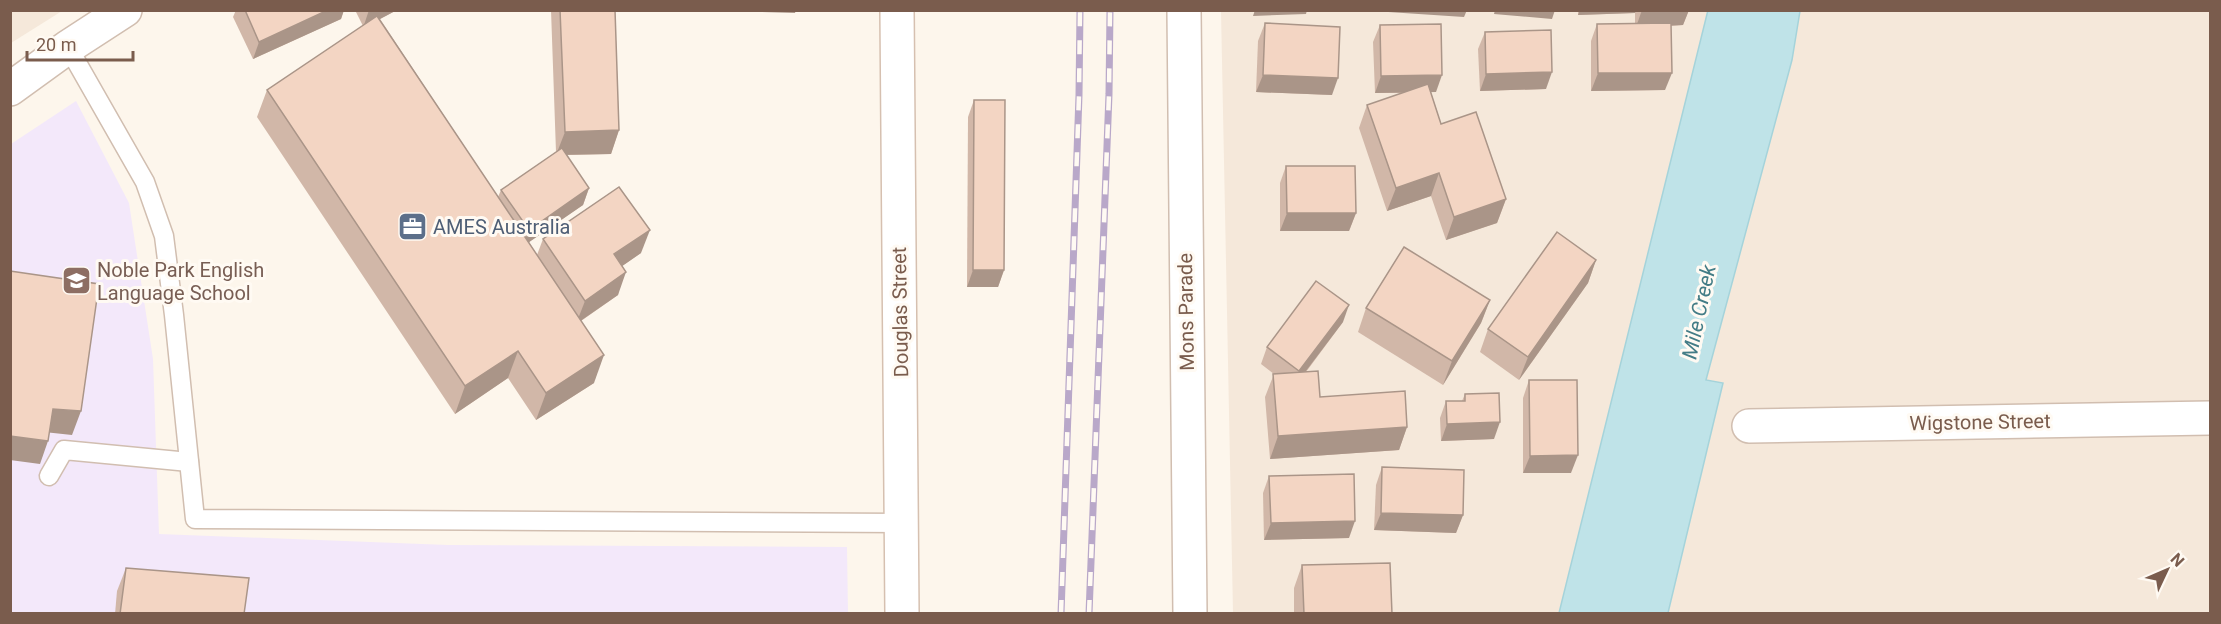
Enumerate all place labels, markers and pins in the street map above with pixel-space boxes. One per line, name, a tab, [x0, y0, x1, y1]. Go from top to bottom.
office icon: AMES Australia	[396, 211, 428, 243]
place label: AMES Australia	[433, 215, 570, 239]
place label: Noble Park English Language School	[97, 258, 264, 305]
school or university icon: Noble Park English Language School	[60, 265, 92, 297]

